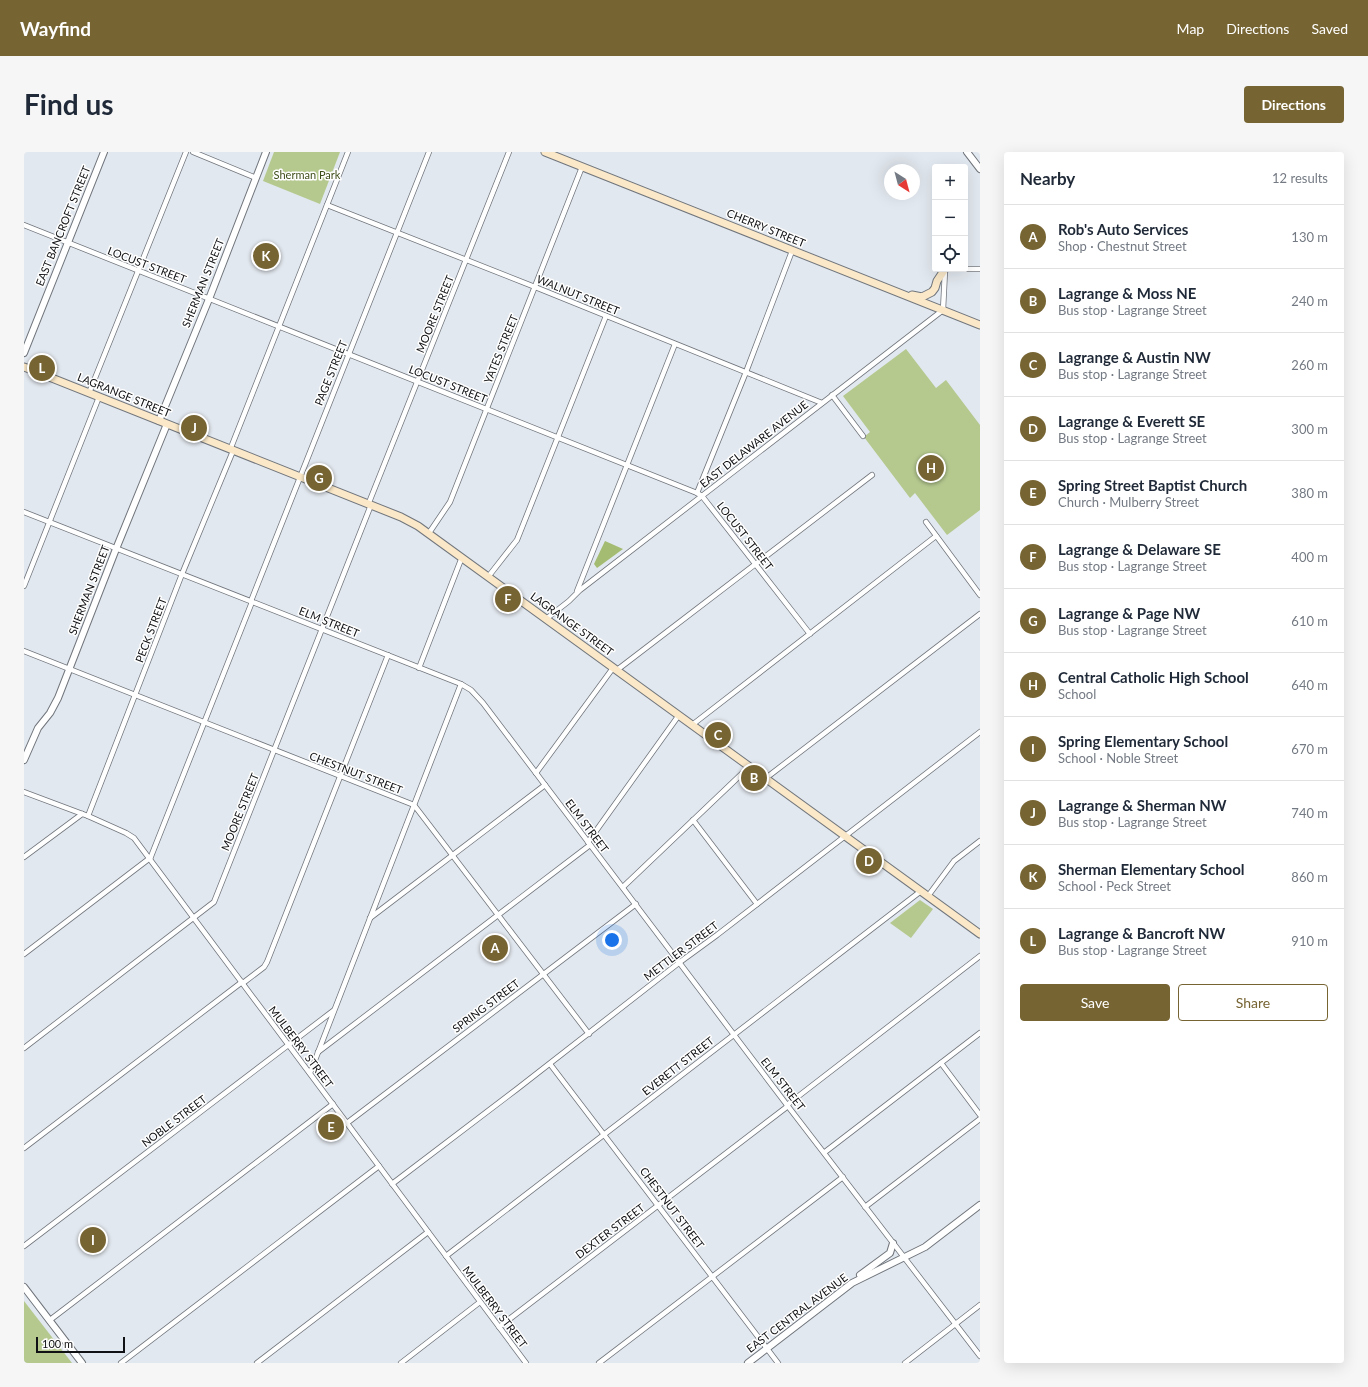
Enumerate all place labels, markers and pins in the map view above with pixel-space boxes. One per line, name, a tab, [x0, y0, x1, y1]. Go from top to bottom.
pin: K	[253, 241, 279, 271]
pin: L	[29, 353, 55, 383]
pin: J	[181, 413, 207, 443]
pin: H	[918, 453, 944, 483]
pin: G	[306, 463, 332, 493]
pin: F	[495, 584, 521, 614]
pin: C	[705, 720, 731, 750]
pin: B	[741, 763, 767, 793]
pin: D	[856, 846, 882, 876]
pin: A	[482, 933, 508, 963]
pin: E	[318, 1112, 344, 1142]
pin: I	[80, 1225, 106, 1255]

